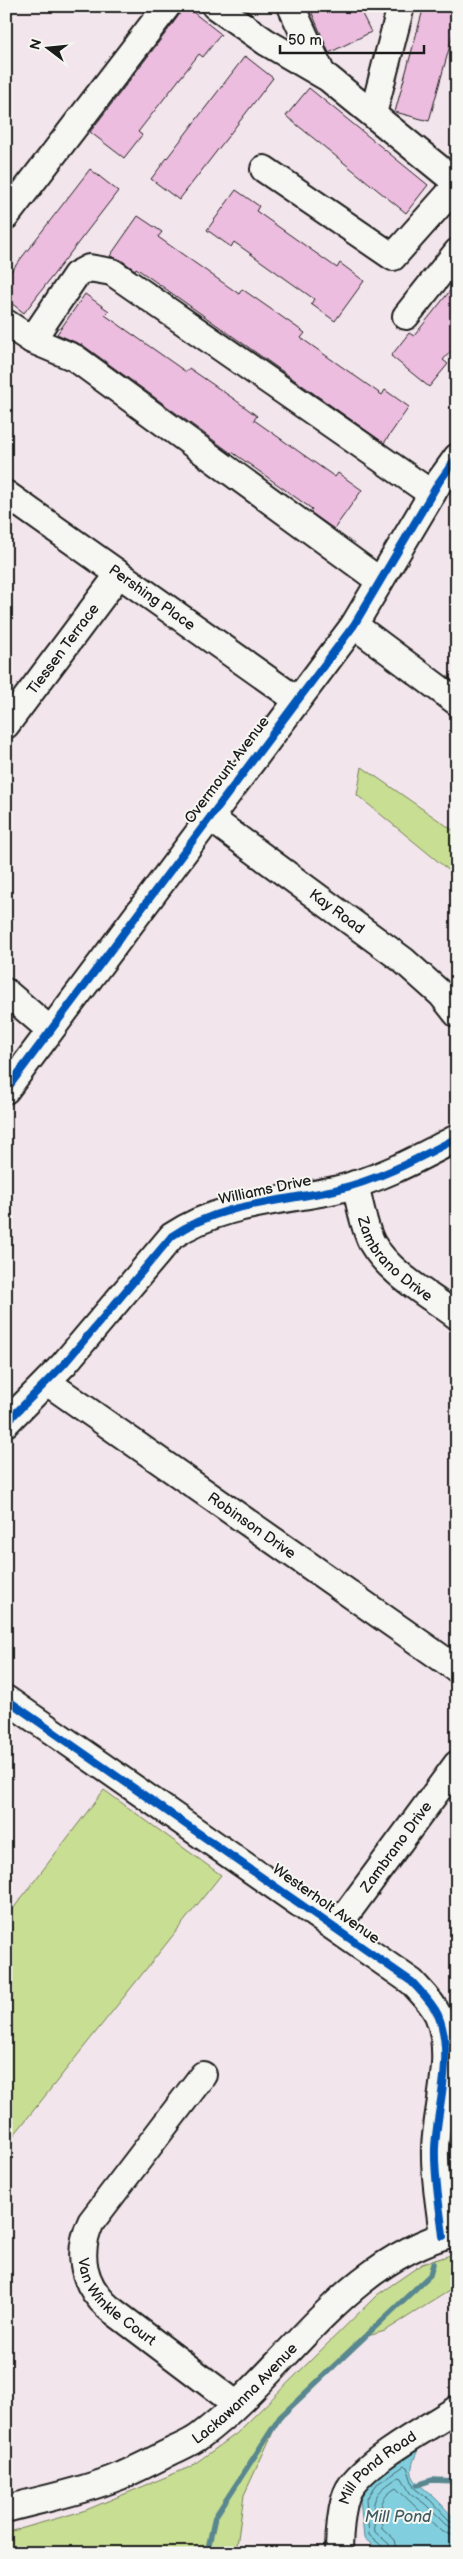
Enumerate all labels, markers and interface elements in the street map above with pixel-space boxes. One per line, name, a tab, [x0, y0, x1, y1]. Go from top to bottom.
north arrow	[22, 22, 72, 72]
scale bar	[280, 22, 424, 54]
text: 50 m	[288, 31, 322, 50]
text: N	[26, 37, 46, 52]
street label: Pershing Place	[105, 560, 199, 635]
street label: Tiessen Terrace	[23, 600, 103, 698]
street label: Overmount Avenue	[180, 713, 274, 827]
street label: Kay Road	[306, 885, 368, 938]
street label: Williams Drive	[217, 1171, 313, 1209]
street label: Zambrano Drive	[353, 1213, 436, 1305]
street label: Robinson Drive	[204, 1488, 300, 1563]
street label: Zambrano Drive	[355, 1797, 436, 1897]
street label: Westerholt Avenue	[269, 1860, 383, 1948]
street label: Van Winkle Court	[74, 2257, 160, 2350]
street label: Lackawanna Avenue	[188, 2339, 301, 2448]
street label: Mill Pond Road	[334, 2427, 420, 2507]
water label: Mill Pond	[365, 2508, 432, 2527]

